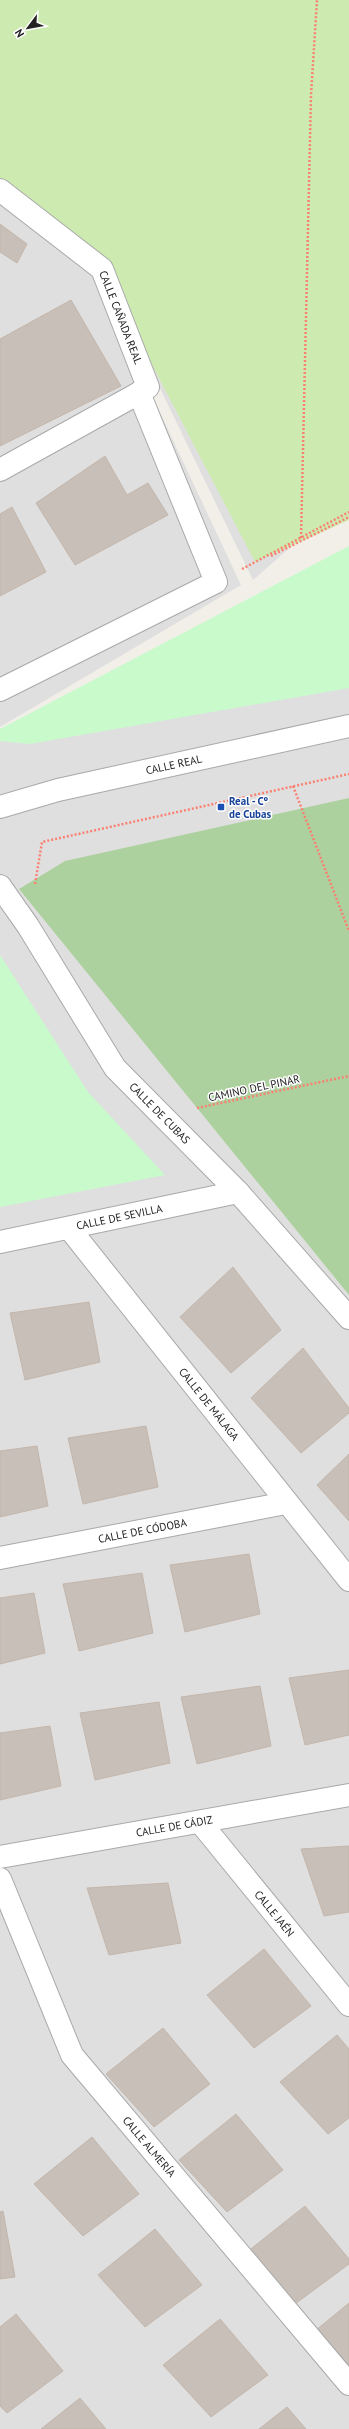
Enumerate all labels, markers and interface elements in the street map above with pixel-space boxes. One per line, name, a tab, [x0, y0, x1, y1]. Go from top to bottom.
north arrow	[8, 8, 48, 48]
text: N	[12, 27, 27, 40]
street label: CALLE CAÑADA REAL	[96, 269, 146, 367]
street label: CALLE REAL	[144, 751, 204, 778]
place label: Real - Cº de Cubas	[229, 794, 271, 821]
marker: Real - Cº de Cubas	[216, 802, 226, 812]
street label: CAMINO DEL PINAR	[207, 1071, 301, 1105]
street label: CALLE DE CUBAS	[126, 1080, 193, 1147]
street label: CALLE DE SEVILLA	[75, 1201, 164, 1233]
street label: CALLE DE MÁLAGA	[176, 1365, 243, 1444]
street label: CALLE DE CÓDOBA	[97, 1515, 188, 1546]
street label: CALLE DE CÁDIZ	[135, 1812, 214, 1840]
street label: CALLE JAÉN	[252, 1888, 297, 1939]
street label: CALLE ALMERÍA	[120, 2113, 179, 2180]

